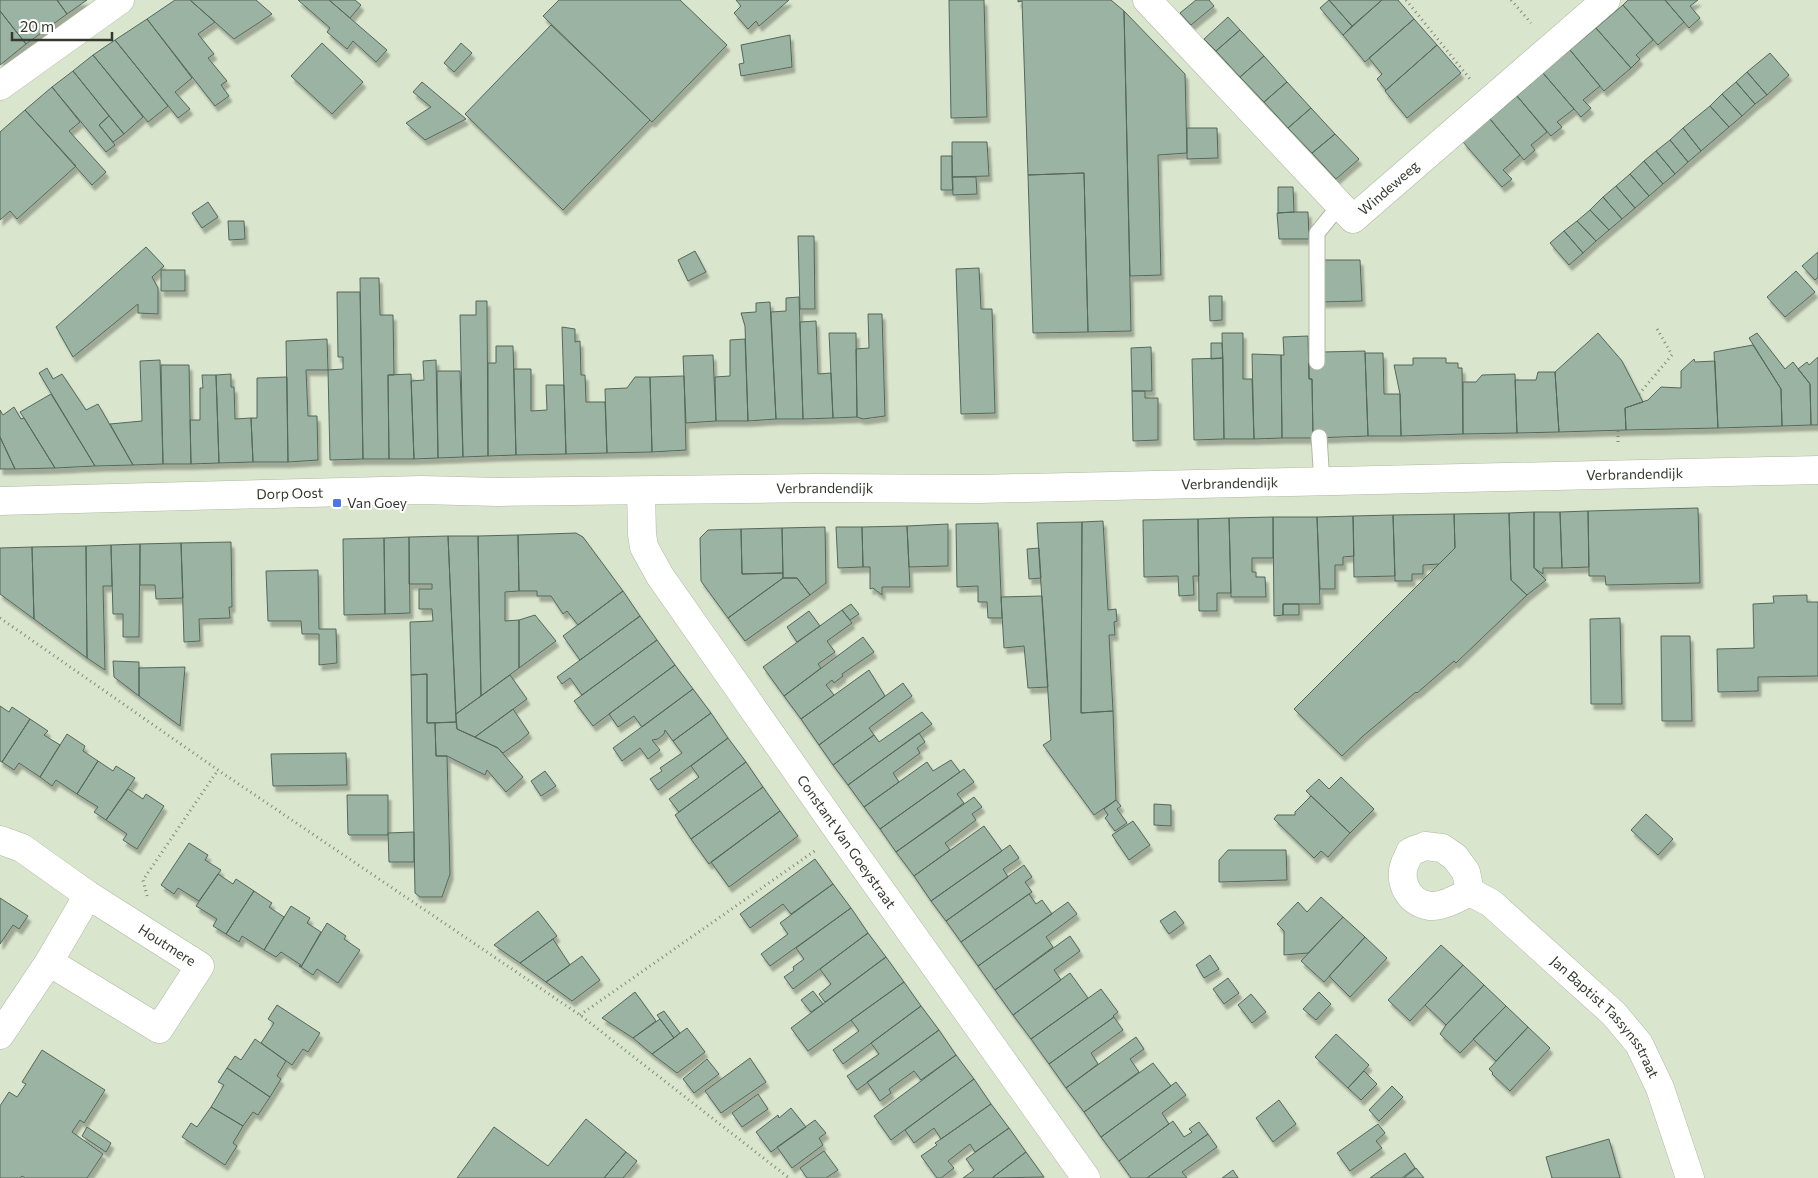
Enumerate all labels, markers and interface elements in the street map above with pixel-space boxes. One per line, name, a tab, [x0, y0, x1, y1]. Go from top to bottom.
scale bar	[12, 10, 112, 42]
text: 20 m	[20, 17, 54, 35]
street label: Windeweeg	[1355, 157, 1423, 218]
street label: Verbrandendijk	[1586, 464, 1684, 483]
street label: Verbrandendijk	[1181, 473, 1279, 492]
street label: Verbrandendijk	[776, 479, 874, 496]
street label: Dorp Oost	[256, 484, 324, 502]
place label: Van Goey	[347, 494, 407, 511]
marker: Van Goey	[331, 497, 343, 509]
street label: Constant Van Goeystraat	[794, 771, 900, 912]
street label: Houtmere	[135, 920, 199, 969]
street label: Jan Baptist Tassynsstraat	[1547, 952, 1663, 1081]

